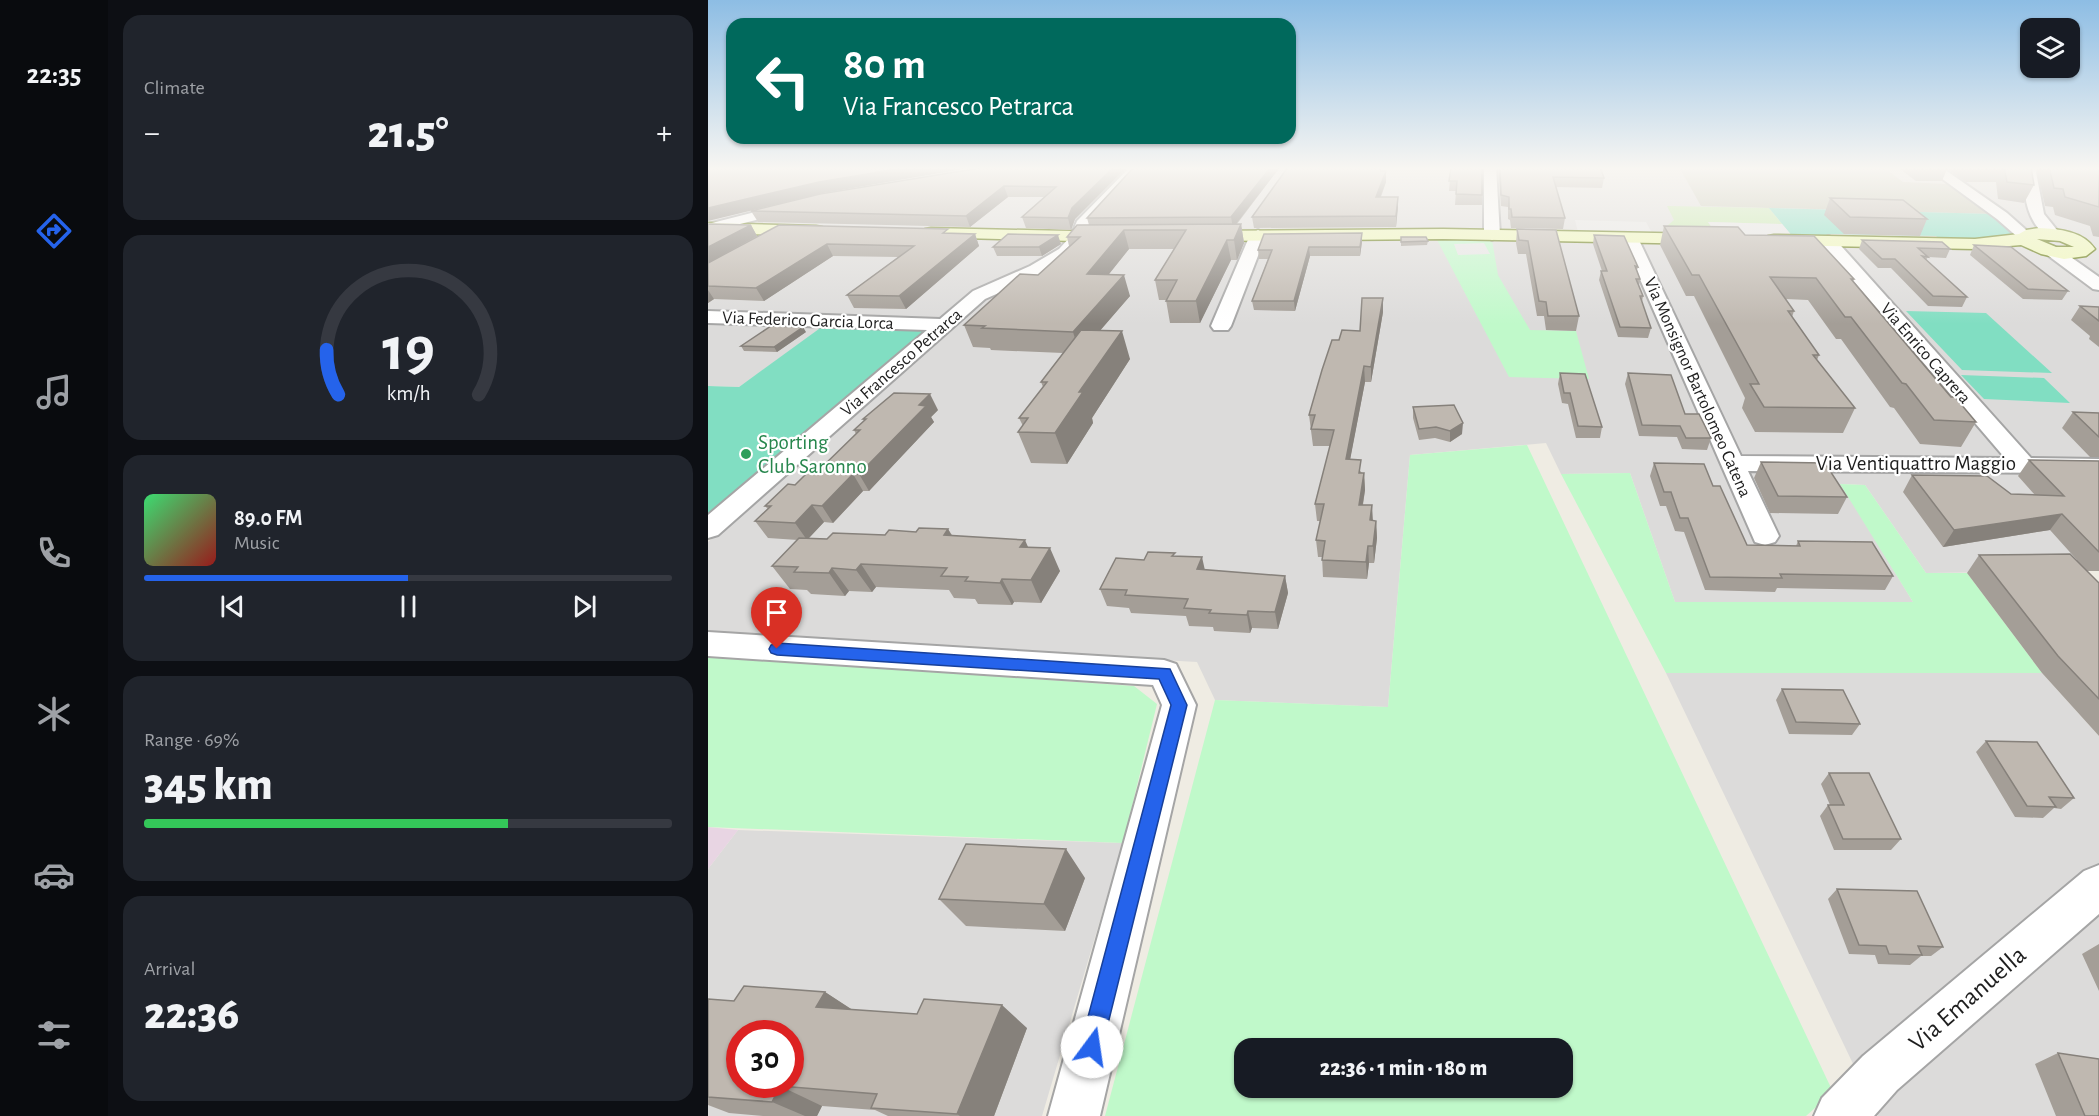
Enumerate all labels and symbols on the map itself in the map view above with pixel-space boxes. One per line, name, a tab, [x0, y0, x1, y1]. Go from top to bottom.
street label: Via Monsignor Bartolomeo Catena	[1640, 275, 1754, 500]
street label: Via Enrico Caprera	[1877, 300, 1974, 407]
street label: Via Francesco Petrarca	[838, 305, 966, 420]
street label: Via Federico Garcia Lorca	[722, 309, 894, 333]
place label: Sporting Club Saronno	[758, 432, 867, 477]
marker: Sporting Club Saronno	[739, 447, 753, 461]
street label: Via Ventiquattro Maggio	[1816, 453, 2016, 474]
pin	[751, 587, 802, 649]
street label: Via Emanuella	[1904, 941, 2031, 1056]
position arrow	[1060, 1015, 1124, 1079]
speed limit sign: 30	[726, 1020, 804, 1098]

